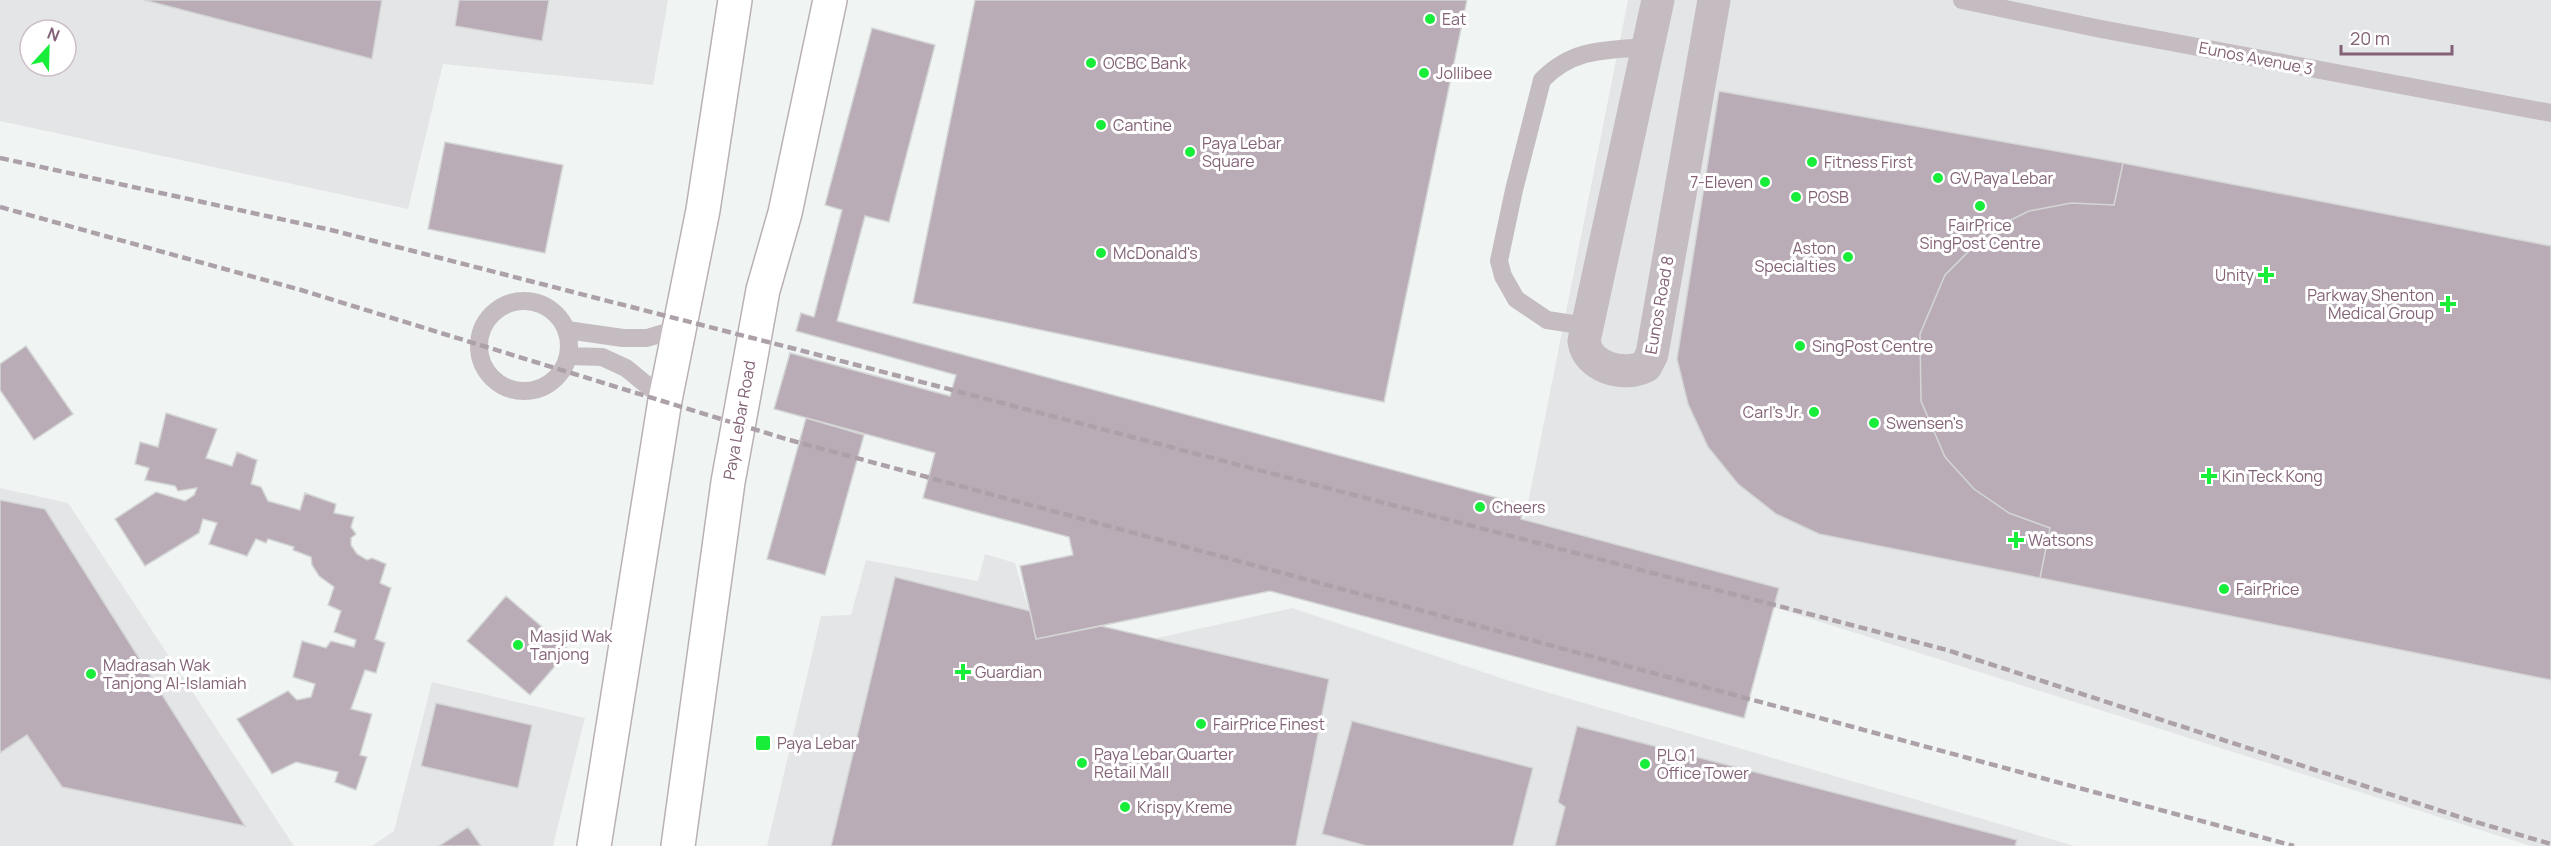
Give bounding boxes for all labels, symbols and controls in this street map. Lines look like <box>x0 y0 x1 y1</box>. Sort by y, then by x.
place label: Eat <box>1442 8 1466 30</box>
marker: Eat <box>1423 12 1437 26</box>
north arrow <box>18 18 78 78</box>
scale bar <box>2341 18 2452 56</box>
text: N <box>44 22 63 46</box>
text: 20 m <box>2350 26 2390 50</box>
street label: Eunos Avenue 3 <box>2197 36 2315 80</box>
place label: OCBC Bank <box>1103 52 1188 74</box>
marker: OCBC Bank <box>1084 56 1098 70</box>
place label: Jollibee <box>1436 62 1492 84</box>
marker: Jollibee <box>1417 66 1431 80</box>
place label: Cantine <box>1113 114 1172 136</box>
marker: Cantine <box>1094 118 1108 132</box>
place label: Paya Lebar Square <box>1202 132 1282 172</box>
marker: Paya Lebar Square <box>1183 145 1197 159</box>
place label: Fitness First <box>1824 151 1913 173</box>
marker: Fitness First <box>1805 155 1819 169</box>
place label: GV Paya Lebar <box>1950 167 2053 189</box>
place label: 7-Eleven <box>1690 171 1753 193</box>
marker: GV Paya Lebar <box>1931 171 1945 185</box>
marker: 7-Eleven <box>1758 175 1772 189</box>
place label: POSB <box>1808 186 1849 208</box>
marker: POSB <box>1789 190 1803 204</box>
marker: FairPrice SingPost Centre <box>1973 199 1987 213</box>
place label: FairPrice SingPost Centre <box>1919 214 2041 254</box>
place label: Aston Specialties <box>1754 237 1836 277</box>
place label: McDonald's <box>1113 242 1198 264</box>
marker: McDonald's <box>1094 246 1108 260</box>
marker: Aston Specialties <box>1841 250 1855 264</box>
street label: Eunos Road 8 <box>1640 254 1678 356</box>
place label: Unity <box>2215 264 2255 286</box>
marker: Unity <box>2259 268 2273 282</box>
place label: Parkway Shenton Medical Group <box>2307 284 2434 324</box>
marker: Parkway Shenton Medical Group <box>2439 295 2457 313</box>
place label: SingPost Centre <box>1812 335 1933 357</box>
marker: SingPost Centre <box>1793 339 1807 353</box>
street label: Paya Lebar Road <box>718 359 760 481</box>
place label: Carl's Jr. <box>1743 401 1802 423</box>
marker: Carl's Jr. <box>1807 405 1821 419</box>
place label: Swensen's <box>1886 412 1963 434</box>
marker: Swensen's <box>1867 416 1881 430</box>
place label: Kin Teck Kong <box>2222 465 2323 487</box>
marker: Kin Teck Kong <box>2200 467 2218 485</box>
place label: Cheers <box>1492 496 1546 518</box>
marker: Cheers <box>1473 500 1487 514</box>
place label: Watsons <box>2028 529 2093 551</box>
marker: Watsons <box>2009 533 2023 547</box>
place label: FairPrice <box>2236 578 2299 600</box>
marker: FairPrice <box>2217 582 2231 596</box>
place label: Masjid Wak Tanjong <box>530 625 613 665</box>
marker: Masjid Wak Tanjong <box>511 638 525 652</box>
place label: Madrasah Wak Tanjong Al-Islamiah <box>103 654 247 694</box>
place label: Guardian <box>975 661 1042 683</box>
marker: Guardian <box>956 665 970 679</box>
marker: Madrasah Wak Tanjong Al-Islamiah <box>84 667 98 681</box>
place label: FairPrice Finest <box>1213 713 1325 735</box>
marker: FairPrice Finest <box>1194 717 1208 731</box>
place label: Paya Lebar <box>777 732 857 754</box>
marker: Paya Lebar <box>754 734 772 752</box>
place label: Paya Lebar Quarter Retail Mall <box>1094 743 1234 783</box>
place label: PLQ 1 Office Tower <box>1657 744 1749 784</box>
marker: Paya Lebar Quarter Retail Mall <box>1075 756 1089 770</box>
marker: PLQ 1 Office Tower <box>1638 757 1652 771</box>
place label: Krispy Kreme <box>1137 796 1232 818</box>
marker: Krispy Kreme <box>1118 800 1132 814</box>

